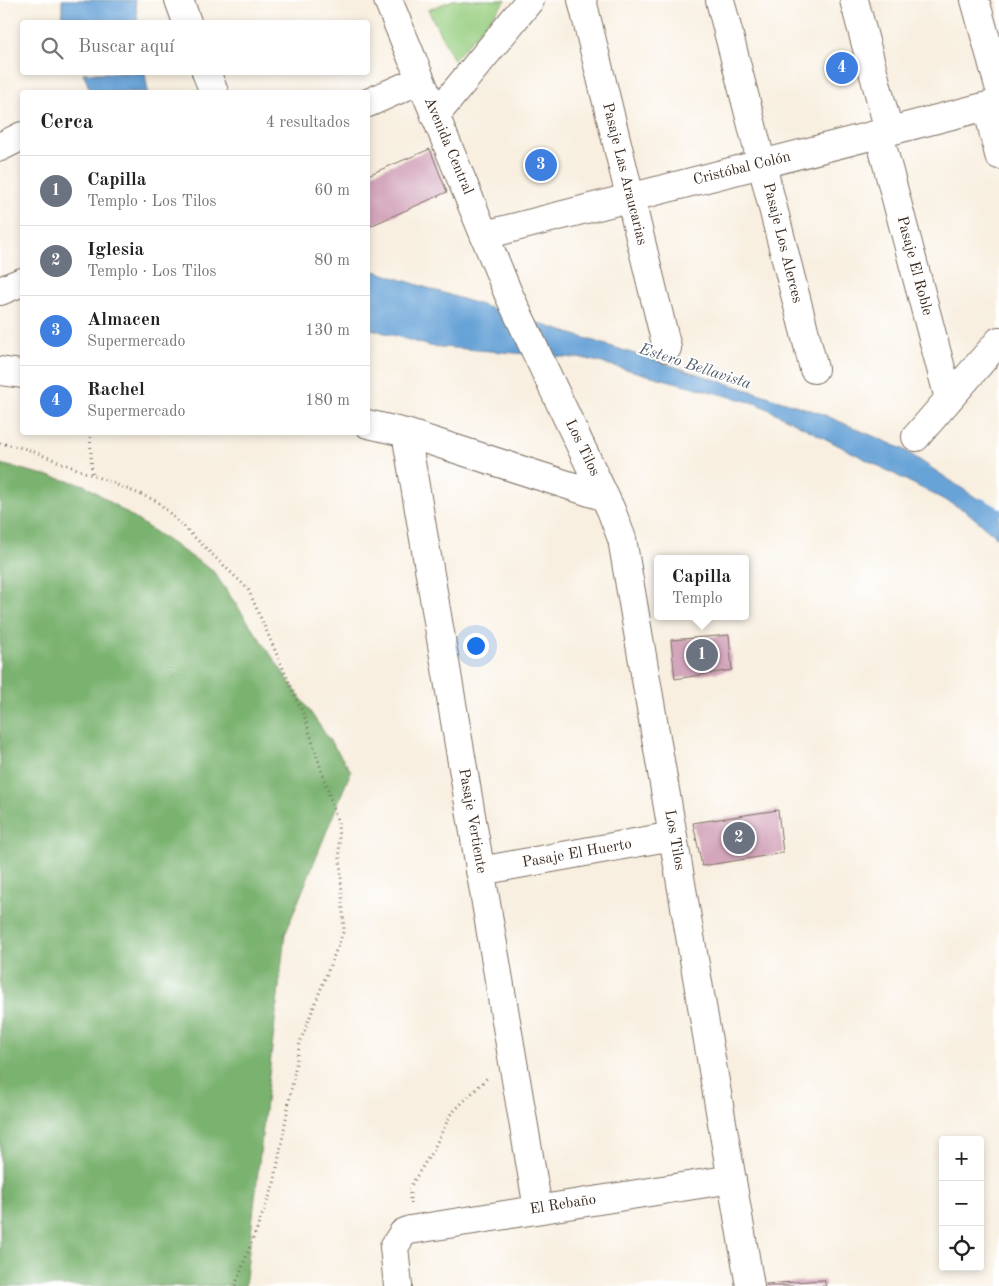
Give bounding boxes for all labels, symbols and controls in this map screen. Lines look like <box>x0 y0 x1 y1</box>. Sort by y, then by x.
search box <box>20 20 370 75</box>
icon: search <box>38 34 66 62</box>
text: Buscar aquí <box>78 38 174 57</box>
pin: 4 <box>826 49 858 87</box>
street label: Avenida Central <box>421 95 475 197</box>
street label: Pasaje Las Araucarias <box>599 101 649 247</box>
text: Cerca <box>40 112 93 133</box>
text: 4 resultados <box>266 115 350 131</box>
pin: 3 <box>525 146 557 184</box>
street label: Cristóbal Colón <box>692 150 792 188</box>
text: Capilla <box>87 171 147 190</box>
street label: Pasaje Los Alerces <box>760 181 804 305</box>
text: 1 <box>51 183 61 199</box>
text: 60 m <box>314 183 350 199</box>
text: Templo · Los Tilos <box>87 194 216 210</box>
street label: Pasaje El Roble <box>894 215 934 317</box>
text: Iglesia <box>87 241 144 260</box>
text: 2 <box>51 253 61 269</box>
text: 80 m <box>314 253 350 269</box>
text: Templo · Los Tilos <box>87 264 216 280</box>
text: Almacen <box>87 311 160 330</box>
text: 3 <box>51 323 61 339</box>
text: 130 m <box>305 323 350 339</box>
text: Supermercado <box>87 334 185 350</box>
water label: Estero Bellavista <box>636 341 753 393</box>
text: Rachel <box>87 381 145 400</box>
text: 4 <box>51 393 61 409</box>
text: 180 m <box>305 393 350 409</box>
text: Supermercado <box>87 404 185 420</box>
street label: Los Tilos <box>562 417 602 479</box>
popup <box>654 555 749 620</box>
text: Capilla <box>672 568 731 587</box>
text: Templo <box>672 591 723 607</box>
your location <box>463 633 489 659</box>
pin: 1 <box>686 636 718 674</box>
street label: Pasaje Vertiente <box>455 767 489 875</box>
street label: Los Tilos <box>661 809 687 871</box>
pin: 2 <box>723 819 755 857</box>
street label: Pasaje El Huerto <box>521 837 633 871</box>
map controls <box>939 1136 984 1271</box>
button: + <box>939 1136 984 1181</box>
button: − <box>939 1181 984 1226</box>
street label: El Rebaño <box>529 1192 597 1218</box>
button: locate <box>939 1226 984 1271</box>

